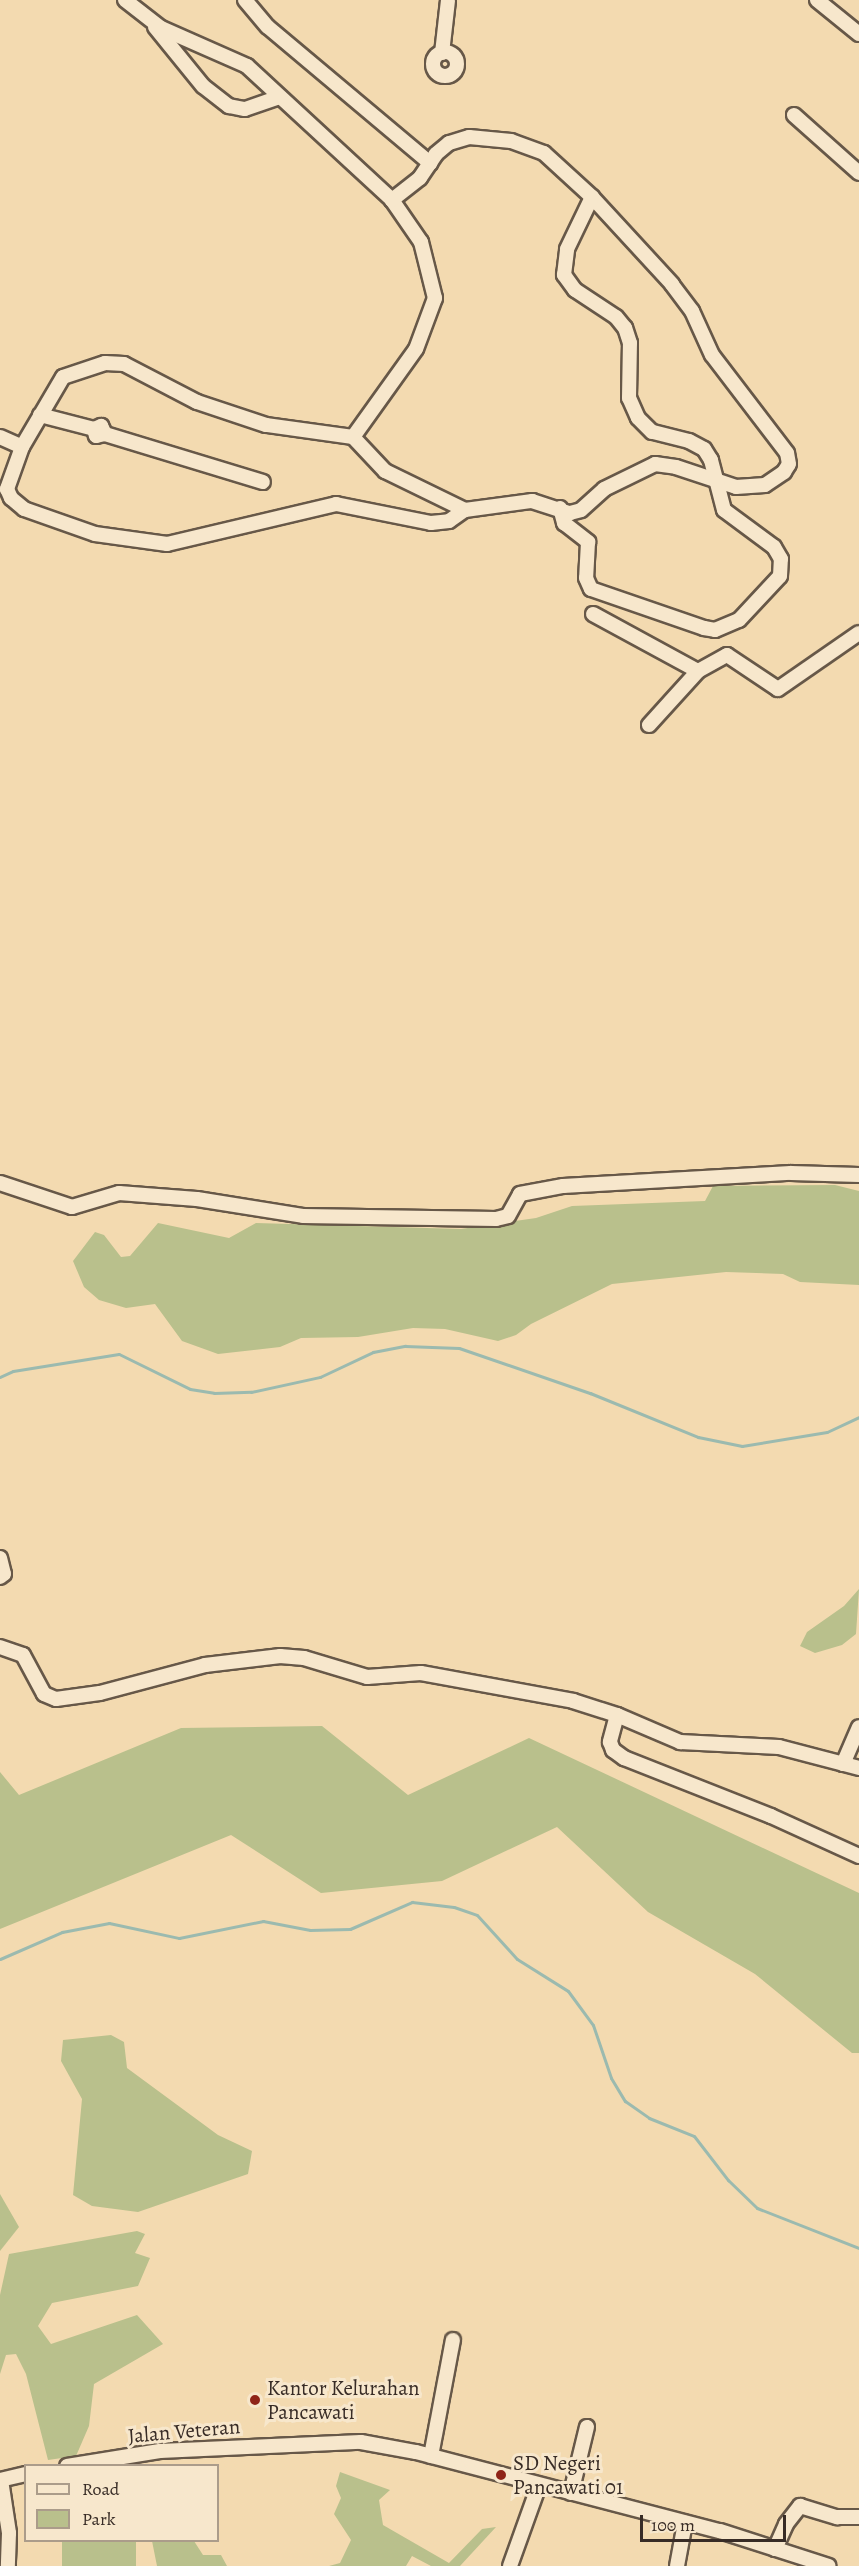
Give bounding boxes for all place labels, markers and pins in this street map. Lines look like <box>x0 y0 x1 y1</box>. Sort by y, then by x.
place label: Kantor Kelurahan Pancawati <box>267 2375 419 2425</box>
marker: Kantor Kelurahan Pancawati <box>248 2393 262 2407</box>
place label: SD Negeri Pancawati 01 <box>513 2450 623 2500</box>
marker: SD Negeri Pancawati 01 <box>494 2468 508 2482</box>

